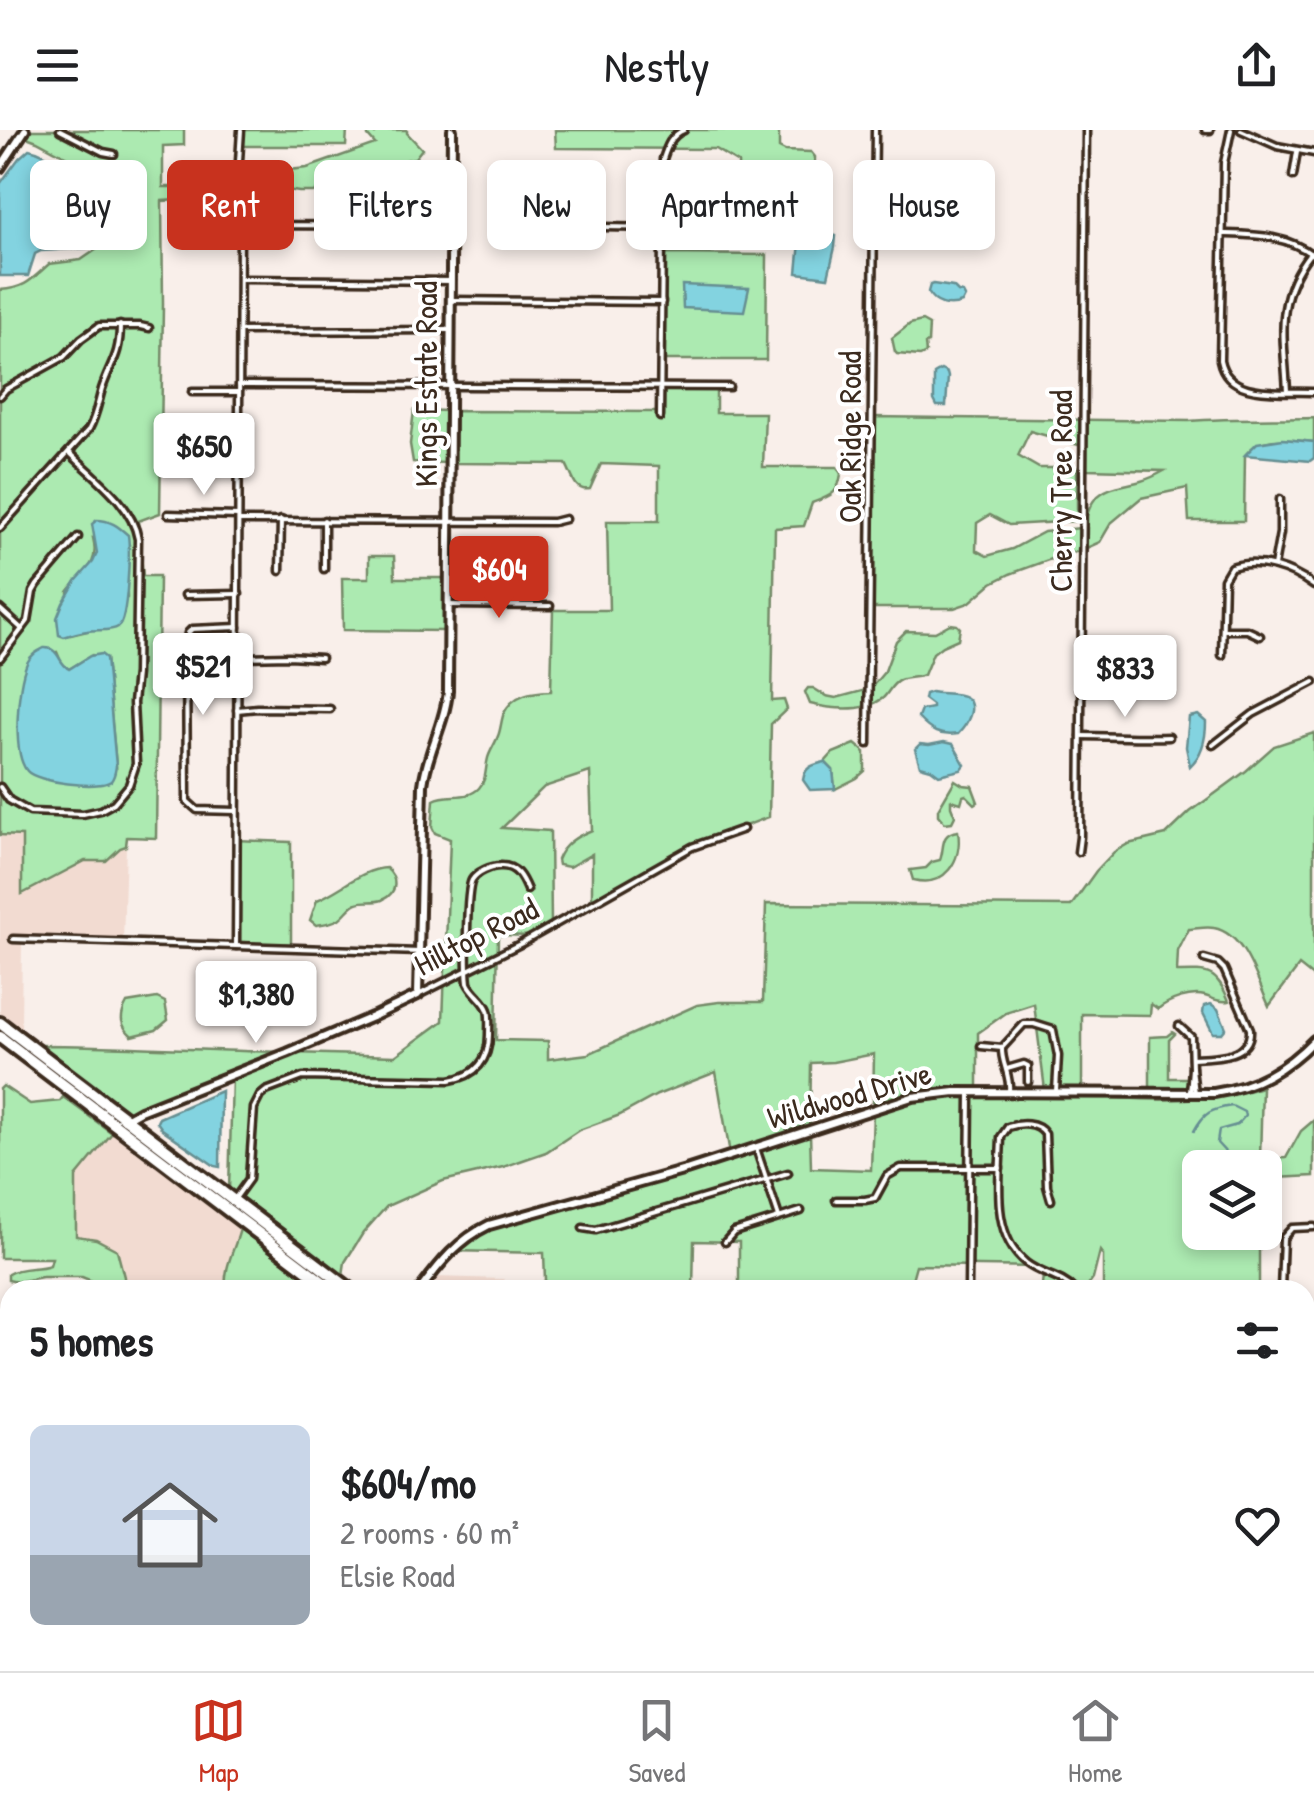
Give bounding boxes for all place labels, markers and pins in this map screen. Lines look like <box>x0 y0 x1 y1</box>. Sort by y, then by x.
pin: $650 <box>145 413 263 498</box>
pin: $604 <box>440 536 558 621</box>
pin: $521 <box>144 633 262 718</box>
pin: $833 <box>1066 635 1184 720</box>
pin: $1,380 <box>175 961 337 1046</box>

